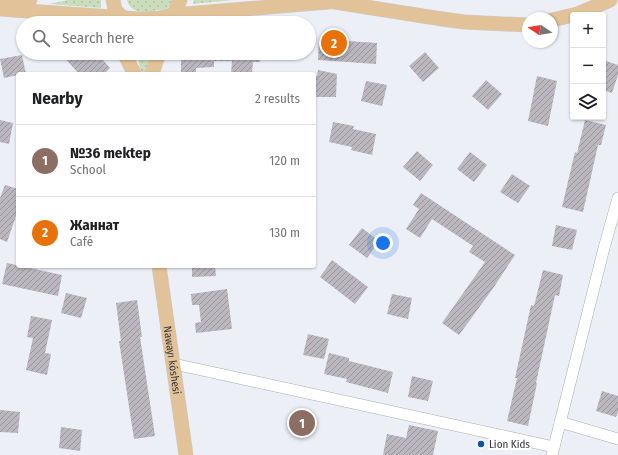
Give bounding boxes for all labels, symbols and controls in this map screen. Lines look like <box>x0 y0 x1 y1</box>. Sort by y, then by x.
north arrow <box>522 12 558 48</box>
map controls <box>570 12 606 120</box>
button: + <box>570 12 606 48</box>
search box <box>16 16 316 60</box>
icon: search <box>30 27 52 49</box>
pin: 2 <box>321 28 347 58</box>
text: Search here <box>62 29 134 47</box>
button: − <box>570 48 606 84</box>
button: layers <box>570 84 606 120</box>
text: Nearby <box>32 88 83 109</box>
text: 2 results <box>255 91 300 106</box>
text: №36 mektep <box>70 144 151 162</box>
text: 1 <box>42 153 48 168</box>
text: 120 m <box>269 153 300 168</box>
text: School <box>70 162 106 177</box>
text: Жаннат <box>70 216 119 234</box>
text: 2 <box>42 225 48 240</box>
text: 130 m <box>269 225 300 240</box>
your location <box>373 233 393 253</box>
text: Café <box>70 234 93 249</box>
street label: Nawayı kóshesi <box>161 325 184 395</box>
pin: 1 <box>289 408 315 438</box>
place label: Lion Kids <box>489 438 530 451</box>
marker: Lion Kids <box>476 439 486 449</box>

